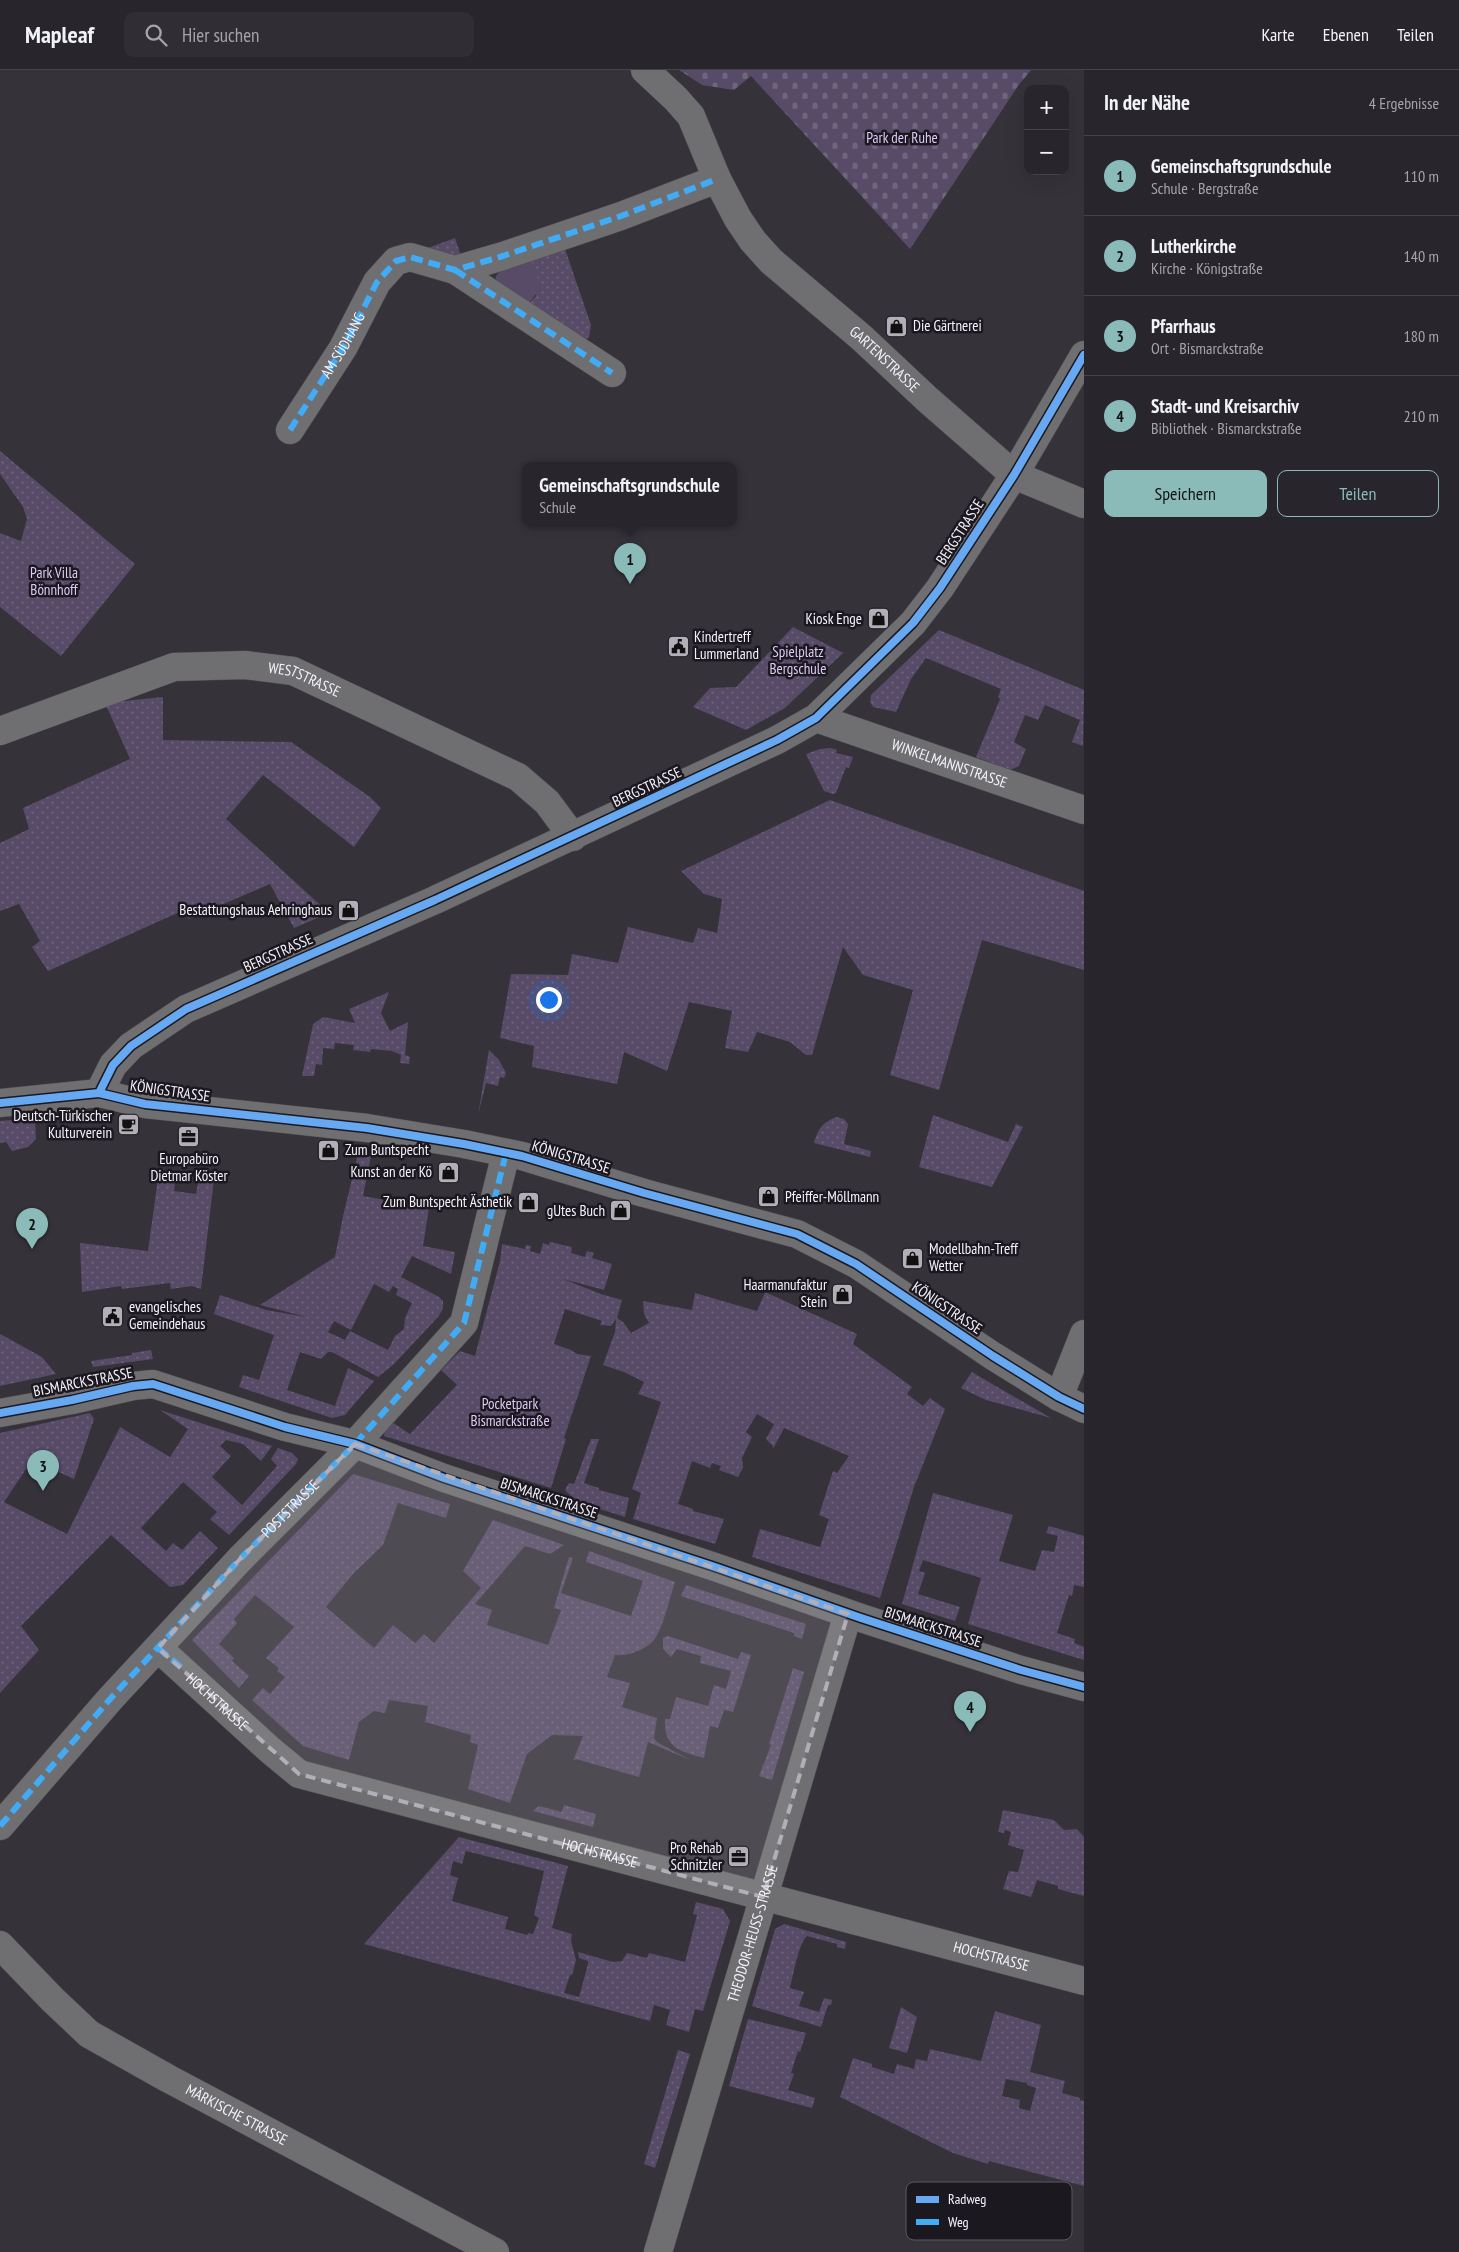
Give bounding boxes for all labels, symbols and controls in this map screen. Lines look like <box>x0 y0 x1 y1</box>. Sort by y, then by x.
search box <box>124 12 474 57</box>
text: Mapleaf <box>25 19 94 50</box>
icon: search <box>142 21 170 49</box>
text: Hier suchen <box>182 23 259 47</box>
text: Karte <box>1261 23 1295 46</box>
text: Ebenen <box>1323 23 1369 46</box>
text: Teilen <box>1397 23 1434 46</box>
map controls <box>1024 85 1069 175</box>
button: + <box>1024 85 1069 130</box>
text: In der Nähe <box>1104 89 1190 116</box>
text: 4 Ergebnisse <box>1369 93 1439 113</box>
park label: Park der Ruhe <box>866 128 938 147</box>
button: − <box>1024 130 1069 175</box>
text: Gemeinschaftsgrundschule <box>1151 154 1332 178</box>
text: 1 <box>1116 166 1124 186</box>
text: 110 m <box>1404 166 1439 186</box>
text: Schule · Bergstraße <box>1151 178 1259 198</box>
text: Lutherkirche <box>1151 234 1236 258</box>
text: 2 <box>1116 246 1124 266</box>
text: 140 m <box>1404 246 1439 266</box>
text: Kirche · Königstraße <box>1151 258 1263 278</box>
street label: AM SÜDHANG <box>316 309 369 381</box>
shop icon: Die Gärtnerei <box>885 314 909 338</box>
text: Pfarrhaus <box>1151 314 1216 338</box>
place label: Die Gärtnerei <box>913 316 982 335</box>
street label: GARTENSTRASSE <box>846 322 924 396</box>
text: 3 <box>1116 326 1124 346</box>
text: 180 m <box>1404 326 1439 346</box>
text: Ort · Bismarckstraße <box>1151 338 1264 358</box>
text: Stadt- und Kreisarchiv <box>1151 394 1299 418</box>
text: 4 <box>1116 406 1124 426</box>
text: 210 m <box>1404 406 1439 426</box>
text: Bibliothek · Bismarckstraße <box>1151 418 1302 438</box>
popup <box>522 462 737 527</box>
button: Speichern <box>1104 470 1267 517</box>
button: Teilen <box>1277 470 1439 517</box>
text: Gemeinschaftsgrundschule <box>539 473 720 497</box>
street label: BERGSTRASSE <box>931 496 988 568</box>
text: Schule <box>539 497 576 517</box>
pin: 1 <box>614 543 646 584</box>
park label: Park Villa Bönnhoff <box>30 563 79 599</box>
shop icon: Kiosk Enge <box>866 607 890 631</box>
place label: Kiosk Enge <box>805 609 862 628</box>
place label: Kindertreff Lummerland <box>694 627 759 663</box>
public building icon: Kindertreff Lummerland <box>666 634 690 658</box>
park label: Spielplatz Bergschule <box>769 642 827 678</box>
street label: WESTSTRASSE <box>267 658 344 701</box>
street label: WINKELMANNSTRASSE <box>889 735 1010 792</box>
street label: BERGSTRASSE <box>609 762 684 811</box>
shop icon: Bestattungshaus Aehringhaus <box>336 898 360 922</box>
place label: Bestattungshaus Aehringhaus <box>179 900 332 919</box>
street label: BERGSTRASSE <box>240 929 315 976</box>
your location <box>536 987 562 1013</box>
street label: KÖNIGSTRASSE <box>129 1075 211 1106</box>
place label: Deutsch-Türkischer Kulturverein <box>13 1106 113 1142</box>
cafe icon: Deutsch-Türkischer Kulturverein <box>116 1113 140 1137</box>
office icon: Europabüro Dietmar Köster <box>177 1124 201 1148</box>
street label: KÖNIGSTRASSE <box>530 1136 612 1177</box>
shop icon: Zum Buntspecht <box>317 1138 341 1162</box>
place label: Zum Buntspecht <box>345 1140 429 1159</box>
place label: Europabüro Dietmar Köster <box>150 1149 228 1185</box>
shop icon: Kunst an der Kö <box>436 1160 460 1184</box>
place label: Kunst an der Kö <box>350 1162 432 1181</box>
shop icon: Pfeiffer-Möllmann <box>757 1185 781 1209</box>
place label: Pfeiffer-Möllmann <box>785 1187 879 1206</box>
shop icon: Zum Buntspecht Ästhetik <box>516 1190 540 1214</box>
place label: Zum Buntspecht Ästhetik <box>383 1192 512 1211</box>
shop icon: gUtes Buch <box>609 1199 633 1223</box>
place label: gUtes Buch <box>547 1201 605 1220</box>
pin: 2 <box>16 1208 48 1249</box>
place label: Modellbahn-Treff Wetter <box>929 1239 1019 1275</box>
shop icon: Modellbahn-Treff Wetter <box>901 1246 925 1270</box>
place label: Haarmanufaktur Stein <box>744 1275 828 1311</box>
street label: KÖNIGSTRASSE <box>909 1277 986 1338</box>
shop icon: Haarmanufaktur Stein <box>831 1282 855 1306</box>
place label: evangelisches Gemeindehaus <box>129 1297 205 1333</box>
public building icon: evangelisches Gemeindehaus <box>101 1304 125 1328</box>
street label: BISMARCKSTRASSE <box>32 1363 134 1400</box>
park label: Pocketpark Bismarckstraße <box>470 1394 550 1430</box>
pin: 3 <box>27 1450 59 1491</box>
street label: BISMARCKSTRASSE <box>498 1473 600 1522</box>
street label: POSTSTRASSE <box>257 1475 323 1541</box>
street label: BISMARCKSTRASSE <box>882 1602 984 1651</box>
street label: HOCHSTRASSE <box>182 1668 253 1735</box>
pin: 4 <box>954 1691 986 1732</box>
street label: HOCHSTRASSE <box>560 1834 640 1872</box>
place label: Pro Rehab Schnitzler <box>670 1838 723 1874</box>
office icon: Pro Rehab Schnitzler <box>726 1845 750 1869</box>
street label: THEODOR-HEUSS-STRASSE <box>723 1863 782 2005</box>
street label: HOCHSTRASSE <box>951 1937 1031 1975</box>
street label: MÄRKISCHE STRASSE <box>183 2080 291 2149</box>
legend <box>906 2182 1072 2240</box>
text: Radweg <box>948 2190 986 2208</box>
text: Weg <box>948 2213 969 2231</box>

